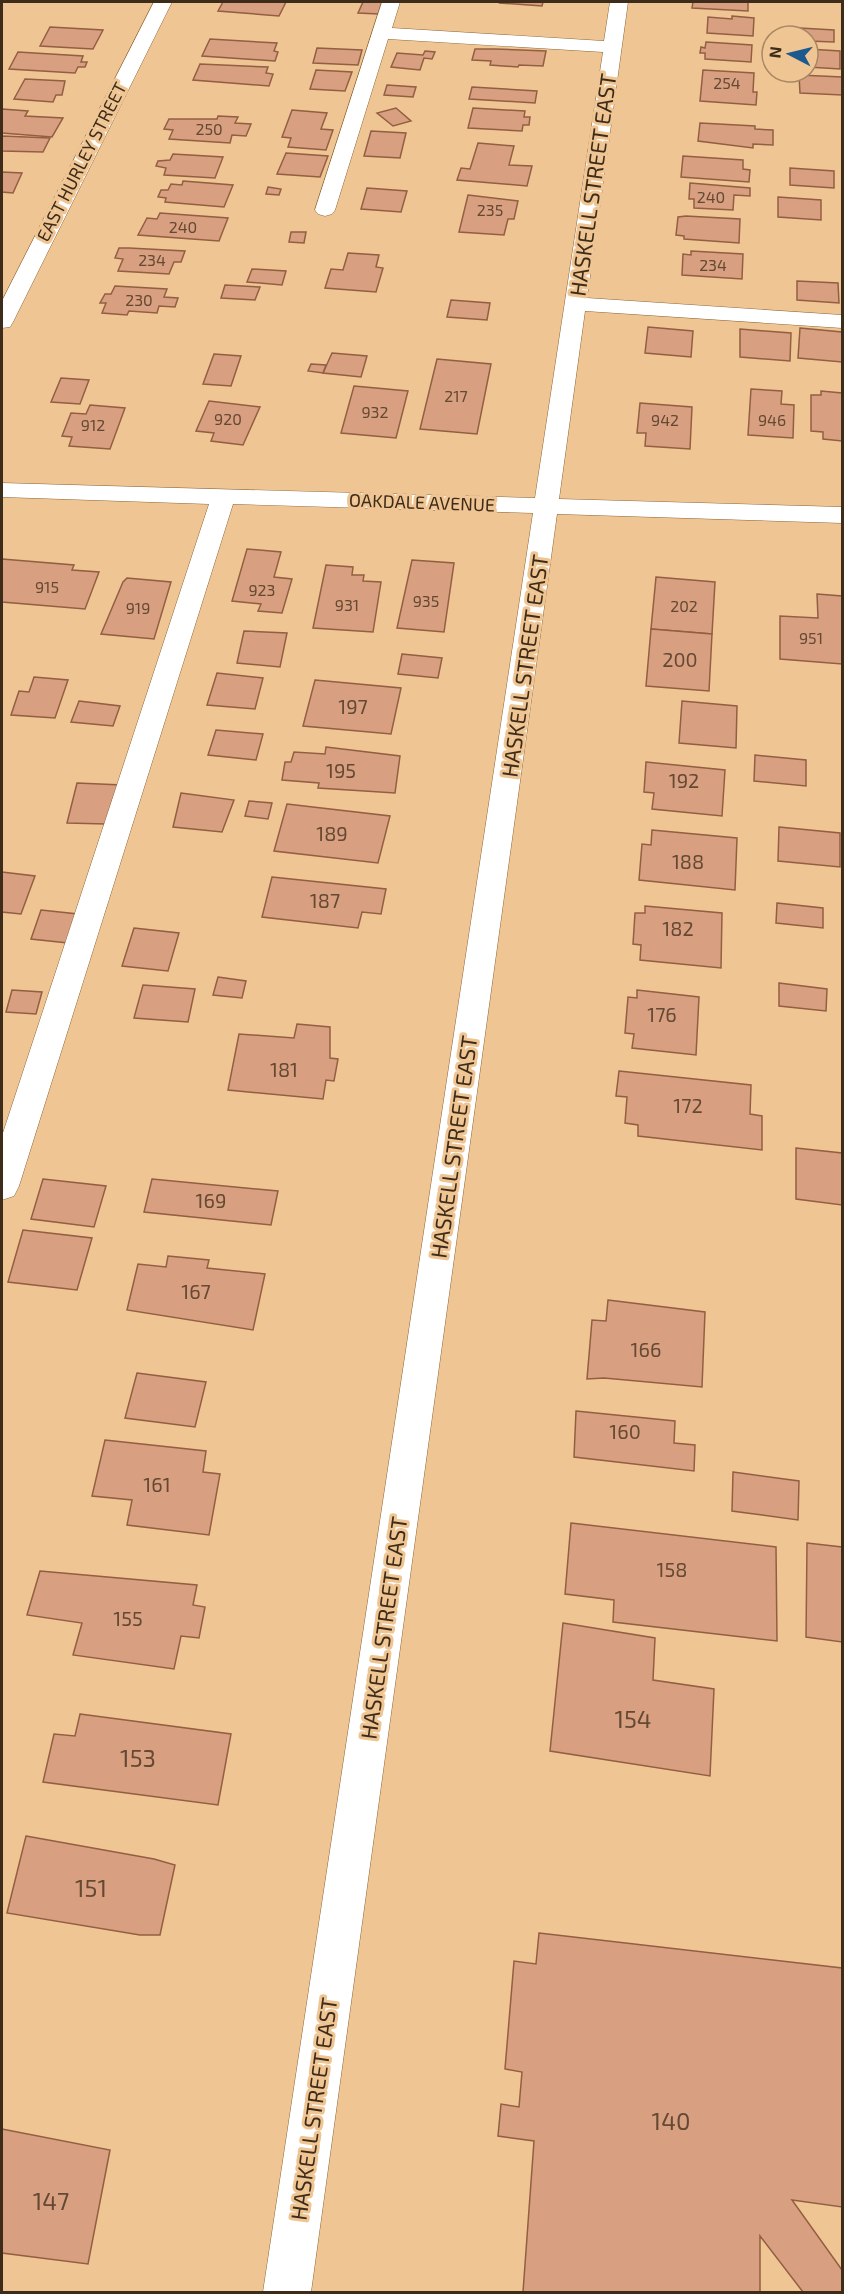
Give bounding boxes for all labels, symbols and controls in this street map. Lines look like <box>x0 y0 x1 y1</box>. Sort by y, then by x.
north arrow <box>760 24 820 84</box>
text: N <box>764 45 785 59</box>
street label: HASKELL STREET EAST <box>564 72 621 298</box>
house number: 254 <box>713 73 741 92</box>
street label: EAST HURLEY STREET <box>31 78 131 245</box>
house number: 250 <box>195 119 223 138</box>
house number: 240 <box>697 187 725 206</box>
house number: 235 <box>477 200 503 219</box>
house number: 240 <box>169 217 197 236</box>
house number: 234 <box>138 250 166 269</box>
house number: 234 <box>699 255 727 274</box>
house number: 230 <box>125 290 153 309</box>
house number: 217 <box>444 386 468 405</box>
house number: 932 <box>361 402 389 421</box>
house number: 920 <box>214 409 242 428</box>
house number: 942 <box>651 410 679 429</box>
house number: 946 <box>758 410 786 429</box>
house number: 912 <box>81 415 105 434</box>
street label: OAKDALE AVENUE <box>349 488 495 516</box>
street label: HASKELL STREET EAST <box>496 553 553 779</box>
house number: 915 <box>35 577 59 596</box>
house number: 923 <box>248 580 276 599</box>
house number: 935 <box>413 591 439 610</box>
house number: 931 <box>335 595 359 614</box>
house number: 202 <box>670 596 698 615</box>
house number: 919 <box>126 598 150 617</box>
house number: 951 <box>799 628 823 647</box>
house number: 200 <box>662 647 698 671</box>
house number: 197 <box>338 694 368 718</box>
house number: 195 <box>326 758 356 782</box>
house number: 192 <box>669 768 699 792</box>
house number: 189 <box>316 821 348 845</box>
house number: 188 <box>672 849 704 873</box>
house number: 187 <box>310 888 340 912</box>
house number: 182 <box>662 916 694 940</box>
house number: 176 <box>647 1002 677 1026</box>
street label: HASKELL STREET EAST <box>425 1034 482 1260</box>
house number: 181 <box>270 1057 298 1081</box>
house number: 172 <box>673 1093 703 1117</box>
house number: 169 <box>196 1188 226 1212</box>
house number: 167 <box>181 1279 211 1303</box>
house number: 166 <box>631 1337 661 1361</box>
house number: 160 <box>609 1419 641 1443</box>
house number: 161 <box>143 1472 171 1496</box>
street label: HASKELL STREET EAST <box>355 1515 412 1741</box>
house number: 158 <box>657 1557 687 1581</box>
house number: 155 <box>113 1606 143 1630</box>
house number: 154 <box>614 1704 652 1733</box>
house number: 153 <box>120 1743 156 1772</box>
house number: 151 <box>75 1873 107 1902</box>
street label: HASKELL STREET EAST <box>285 1996 342 2222</box>
house number: 140 <box>652 2106 690 2135</box>
house number: 147 <box>33 2186 69 2215</box>

